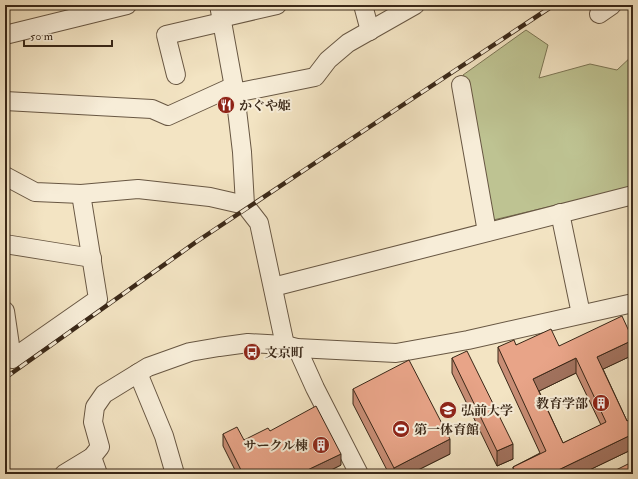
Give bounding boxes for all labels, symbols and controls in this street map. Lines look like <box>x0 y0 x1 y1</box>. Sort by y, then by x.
scale bar <box>24 22 112 48</box>
text: 50 m <box>30 29 54 44</box>
restaurant icon: かぐや姫 <box>216 95 236 115</box>
place label: かぐや姫 <box>239 98 291 114</box>
bus stop icon: 文京町 <box>242 342 262 362</box>
place label: 文京町 <box>265 345 304 361</box>
building icon: 教育学部 <box>591 393 611 413</box>
place label: 教育学部 <box>536 396 588 412</box>
school or university icon: 弘前大学 <box>438 400 458 420</box>
place label: 弘前大学 <box>461 403 513 419</box>
sports icon: 第一体育館 <box>391 419 411 439</box>
place label: 第一体育館 <box>414 422 479 438</box>
building icon: サークル棟 <box>311 435 331 455</box>
place label: サークル棟 <box>243 438 308 454</box>

